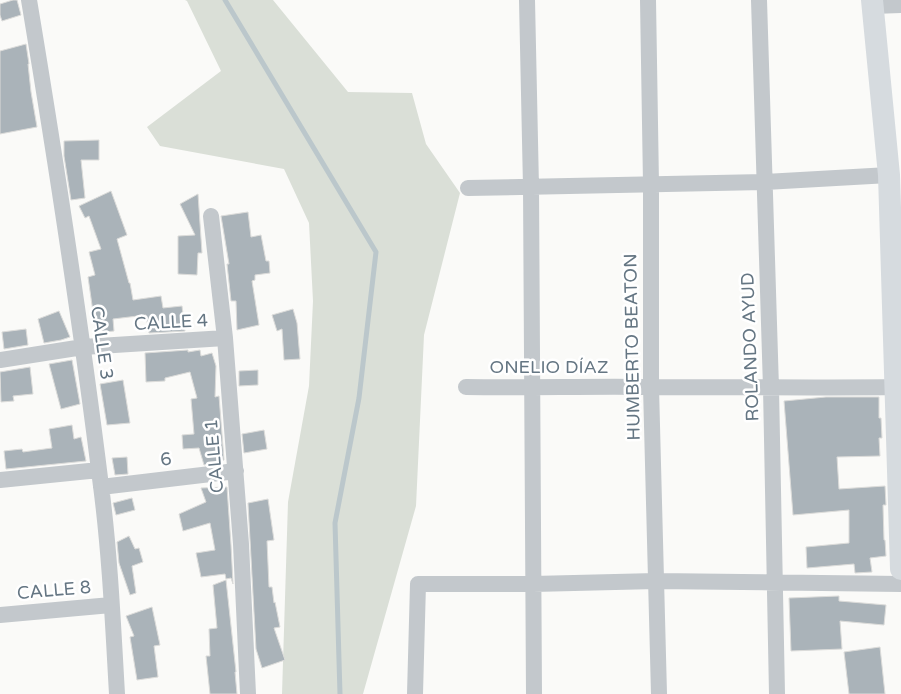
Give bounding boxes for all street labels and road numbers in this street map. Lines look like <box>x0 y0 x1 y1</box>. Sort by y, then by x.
street label: HUMBERTO BEATON <box>619 253 645 441</box>
street label: ROLANDO AYUD <box>736 272 764 422</box>
street label: CALLE 3 <box>86 305 118 381</box>
street label: CALLE 4 <box>133 309 209 335</box>
street label: ONELIO DÍAZ <box>490 356 608 378</box>
street label: CALLE 1 <box>200 418 228 494</box>
street label: 6 <box>159 447 173 471</box>
street label: CALLE 8 <box>16 576 92 604</box>

